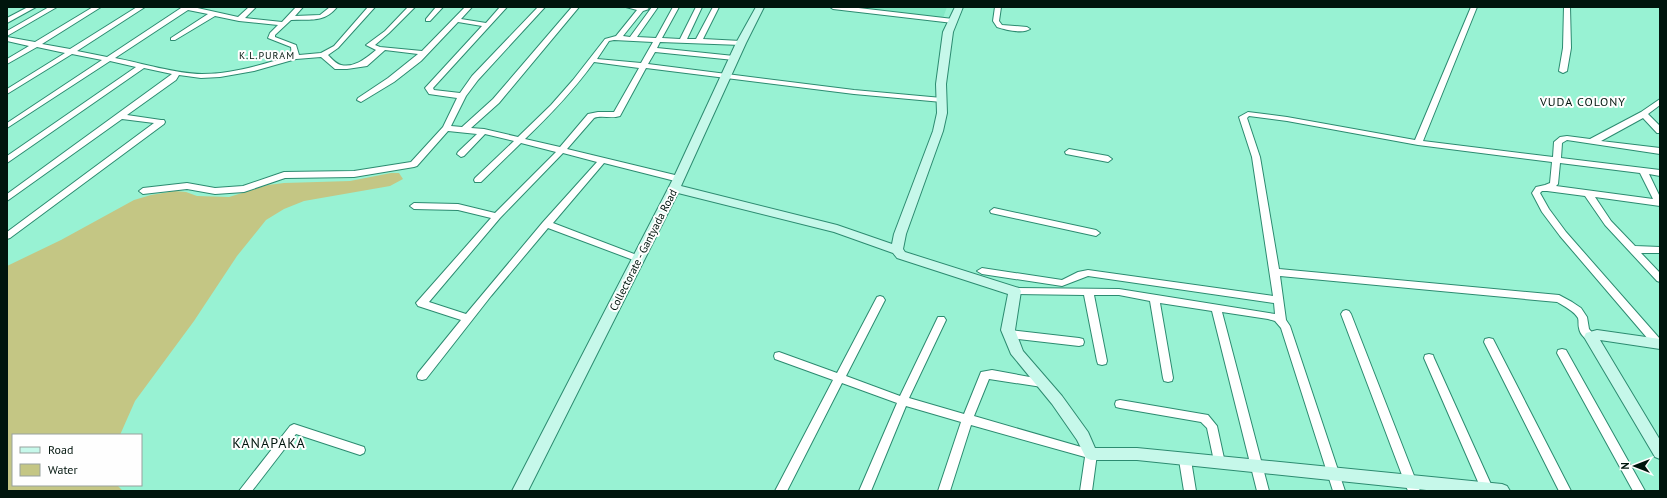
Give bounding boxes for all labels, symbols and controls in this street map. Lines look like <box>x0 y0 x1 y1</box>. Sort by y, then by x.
district label: K.L.PURAM <box>239 49 295 62</box>
district label: VUDA COLONY <box>1539 94 1626 109</box>
street label: Collectorate - Gantyada Road <box>606 187 680 313</box>
legend <box>12 434 142 486</box>
district label: KANAPAKA <box>232 434 306 452</box>
text: Road <box>48 442 73 457</box>
north arrow <box>1615 446 1655 486</box>
text: Water <box>48 462 78 477</box>
text: N <box>1618 462 1632 470</box>

